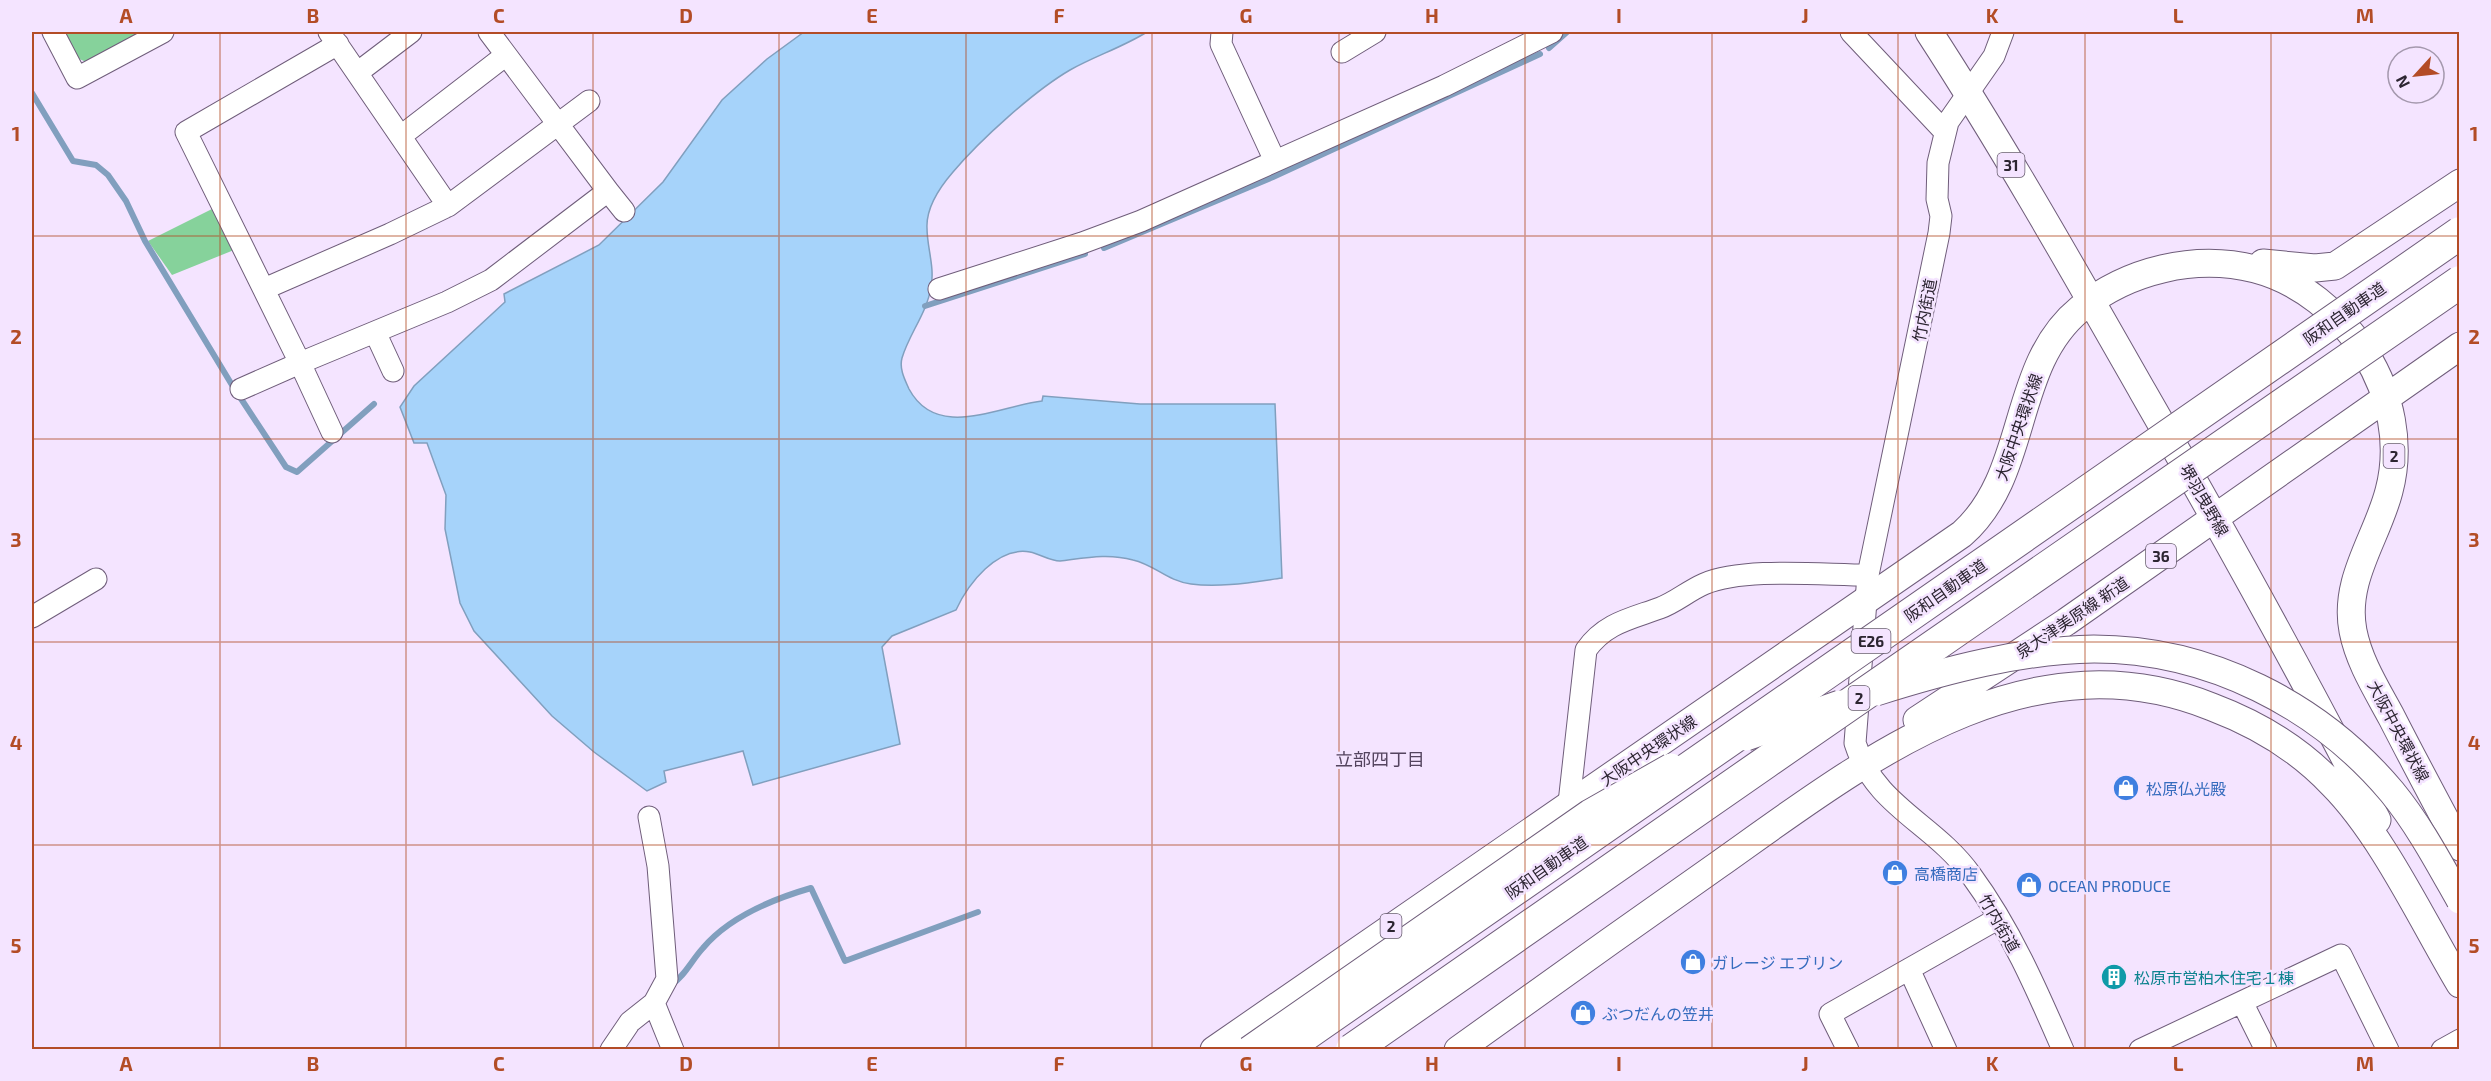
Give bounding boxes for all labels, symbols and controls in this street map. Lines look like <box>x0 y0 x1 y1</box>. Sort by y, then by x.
text: A <box>119 3 133 27</box>
text: B <box>307 3 319 27</box>
text: C <box>493 3 505 27</box>
text: D <box>679 3 693 27</box>
text: E <box>866 3 878 27</box>
text: F <box>1053 3 1065 27</box>
text: G <box>1240 3 1252 27</box>
text: H <box>1425 3 1439 27</box>
text: I <box>1616 3 1622 27</box>
text: J <box>1801 3 1809 27</box>
text: K <box>1986 3 1999 27</box>
text: L <box>2173 3 2184 27</box>
text: M <box>2356 3 2374 27</box>
north arrow <box>2386 45 2446 105</box>
text: N <box>2391 73 2413 92</box>
text: 1 <box>12 121 20 145</box>
text: 1 <box>2470 121 2478 145</box>
road number: 31 <box>1998 153 2024 177</box>
street label: 竹内街道 <box>1909 277 1939 343</box>
street label: 阪和自動車道 <box>2299 278 2389 348</box>
text: 2 <box>10 324 22 348</box>
text: 2 <box>2468 324 2480 348</box>
street label: 大阪中央環状線 <box>1991 371 2045 483</box>
road number: 2 <box>2384 444 2404 468</box>
street label: 堺羽曳野線 <box>2177 461 2233 539</box>
text: 3 <box>10 527 22 551</box>
text: 3 <box>2468 527 2480 551</box>
road number: 36 <box>2146 544 2176 568</box>
street label: 阪和自動車道 <box>1900 555 1990 625</box>
street label: 泉大津美原線 新道 <box>2012 572 2132 662</box>
road number: E26 <box>1852 629 1890 653</box>
street label: 大阪中央環状線 <box>2364 677 2434 785</box>
road number: 2 <box>1848 686 1870 710</box>
street label: 大阪中央環状線 <box>1596 711 1700 789</box>
text: 4 <box>10 730 23 754</box>
text: 4 <box>2468 730 2481 754</box>
district label: 立部四丁目 <box>1335 748 1425 770</box>
shop icon: 松原仏光殿 <box>2111 773 2141 803</box>
place label: 松原仏光殿 <box>2146 779 2226 798</box>
street label: 阪和自動車道 <box>1501 832 1591 902</box>
shop icon: 高橋商店 <box>1880 858 1910 888</box>
place label: 高橋商店 <box>1914 864 1978 883</box>
shop icon: OCEAN PRODUCE <box>2014 870 2044 900</box>
place label: OCEAN PRODUCE <box>2048 876 2171 895</box>
street label: 竹内街道 <box>1976 891 2024 955</box>
road number: 2 <box>1380 914 1402 938</box>
text: 5 <box>10 933 22 957</box>
text: 5 <box>2468 933 2480 957</box>
shop icon: ガレージ エブリン <box>1678 947 1708 977</box>
place label: ガレージ エブリン <box>1712 953 1843 972</box>
building icon: 松原市営柏木住宅１棟 <box>2099 962 2129 992</box>
place label: 松原市営柏木住宅１棟 <box>2134 968 2294 987</box>
shop icon: ぶつだんの笠井 <box>1568 998 1598 1028</box>
place label: ぶつだんの笠井 <box>1602 1004 1714 1023</box>
text: A <box>119 1051 133 1075</box>
text: B <box>307 1051 319 1075</box>
text: C <box>493 1051 505 1075</box>
text: D <box>679 1051 693 1075</box>
text: E <box>866 1051 878 1075</box>
text: F <box>1053 1051 1065 1075</box>
text: G <box>1240 1051 1252 1075</box>
text: H <box>1425 1051 1439 1075</box>
text: I <box>1616 1051 1622 1075</box>
text: J <box>1801 1051 1809 1075</box>
text: K <box>1986 1051 1999 1075</box>
text: L <box>2173 1051 2184 1075</box>
text: M <box>2356 1051 2374 1075</box>

